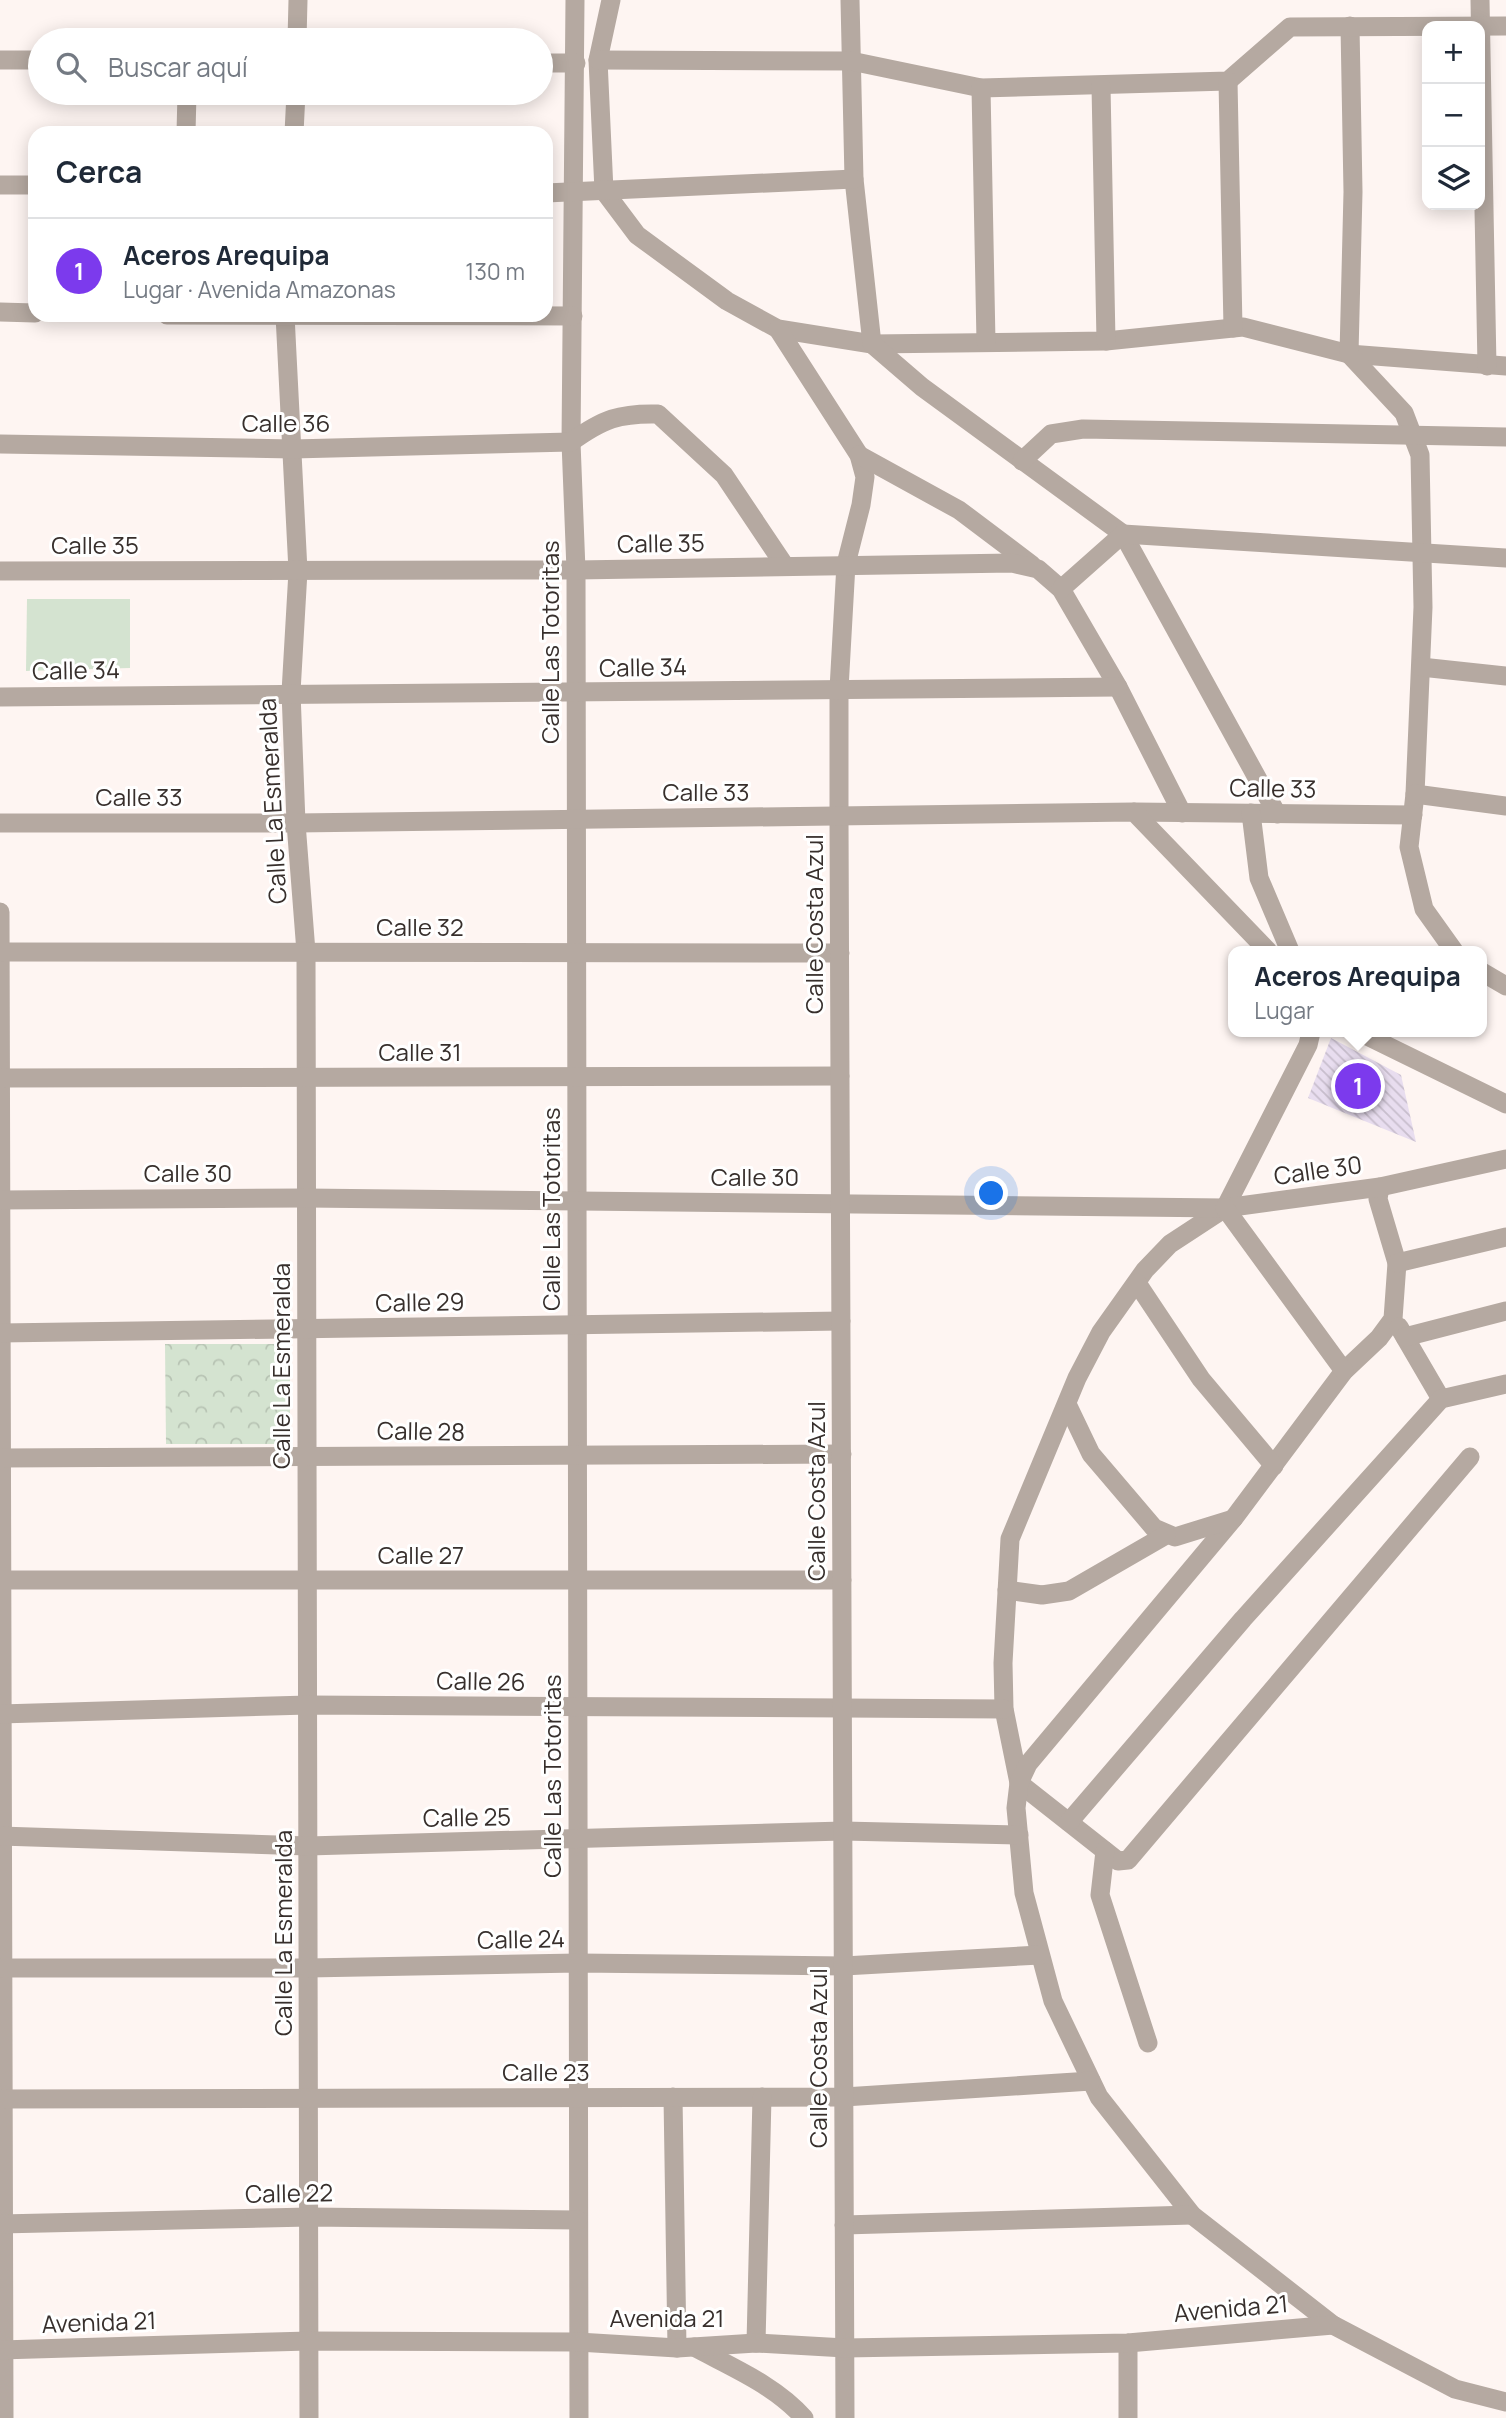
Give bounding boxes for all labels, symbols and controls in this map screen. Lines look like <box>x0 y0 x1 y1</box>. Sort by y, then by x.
map controls <box>1422 21 1485 210</box>
button: + <box>1422 21 1485 84</box>
search box <box>28 28 553 105</box>
icon: search <box>52 48 90 86</box>
text: Buscar aquí <box>108 49 248 85</box>
button: − <box>1422 84 1485 147</box>
button: layers <box>1422 147 1485 210</box>
text: Cerca <box>56 151 142 192</box>
text: Aceros Arequipa <box>123 237 330 273</box>
text: 1 <box>74 255 84 287</box>
text: 130 m <box>465 255 525 287</box>
text: Lugar · Avenida Amazonas <box>123 273 396 305</box>
street label: Calle 36 <box>242 406 330 439</box>
street label: Calle 35 <box>617 525 705 560</box>
street label: Calle 35 <box>51 528 139 561</box>
street label: Calle Las Totoritas <box>533 540 566 744</box>
street label: Calle 34 <box>599 649 687 684</box>
street label: Calle 34 <box>32 652 120 687</box>
street label: Calle La Esmeralda <box>250 697 293 905</box>
street label: Calle 33 <box>1229 770 1317 805</box>
street label: Calle 33 <box>662 775 750 808</box>
street label: Calle 33 <box>95 780 183 813</box>
street label: Calle Costa Azul <box>797 834 830 1014</box>
street label: Calle 32 <box>376 910 464 943</box>
popup <box>1228 946 1487 1037</box>
text: Aceros Arequipa <box>1254 958 1461 994</box>
text: Lugar <box>1254 994 1314 1026</box>
street label: Calle 31 <box>378 1035 462 1068</box>
pin: 1 <box>1335 1060 1381 1112</box>
street label: Calle Las Totoritas <box>534 1107 567 1311</box>
street label: Calle 30 <box>1272 1147 1364 1192</box>
street label: Calle 30 <box>144 1156 232 1189</box>
street label: Calle 30 <box>711 1160 799 1193</box>
your location <box>974 1176 1008 1210</box>
street label: Calle La Esmeralda <box>264 1263 297 1469</box>
street label: Calle 29 <box>375 1284 465 1319</box>
street label: Calle Costa Azul <box>799 1401 832 1581</box>
street label: Calle 28 <box>377 1413 465 1448</box>
street label: Calle 27 <box>378 1538 464 1571</box>
street label: Calle 26 <box>436 1663 526 1698</box>
street label: Calle Las Totoritas <box>535 1674 568 1878</box>
street label: Calle 25 <box>423 1799 511 1834</box>
street label: Calle La Esmeralda <box>266 1830 299 2036</box>
street label: Calle 24 <box>477 1921 565 1956</box>
street label: Calle Costa Azul <box>801 1968 834 2148</box>
street label: Calle 23 <box>502 2055 590 2088</box>
street label: Calle 22 <box>245 2175 333 2210</box>
street label: Avenida 21 <box>1172 2286 1290 2329</box>
street label: Avenida 21 <box>610 2301 724 2334</box>
street label: Avenida 21 <box>41 2303 157 2340</box>

